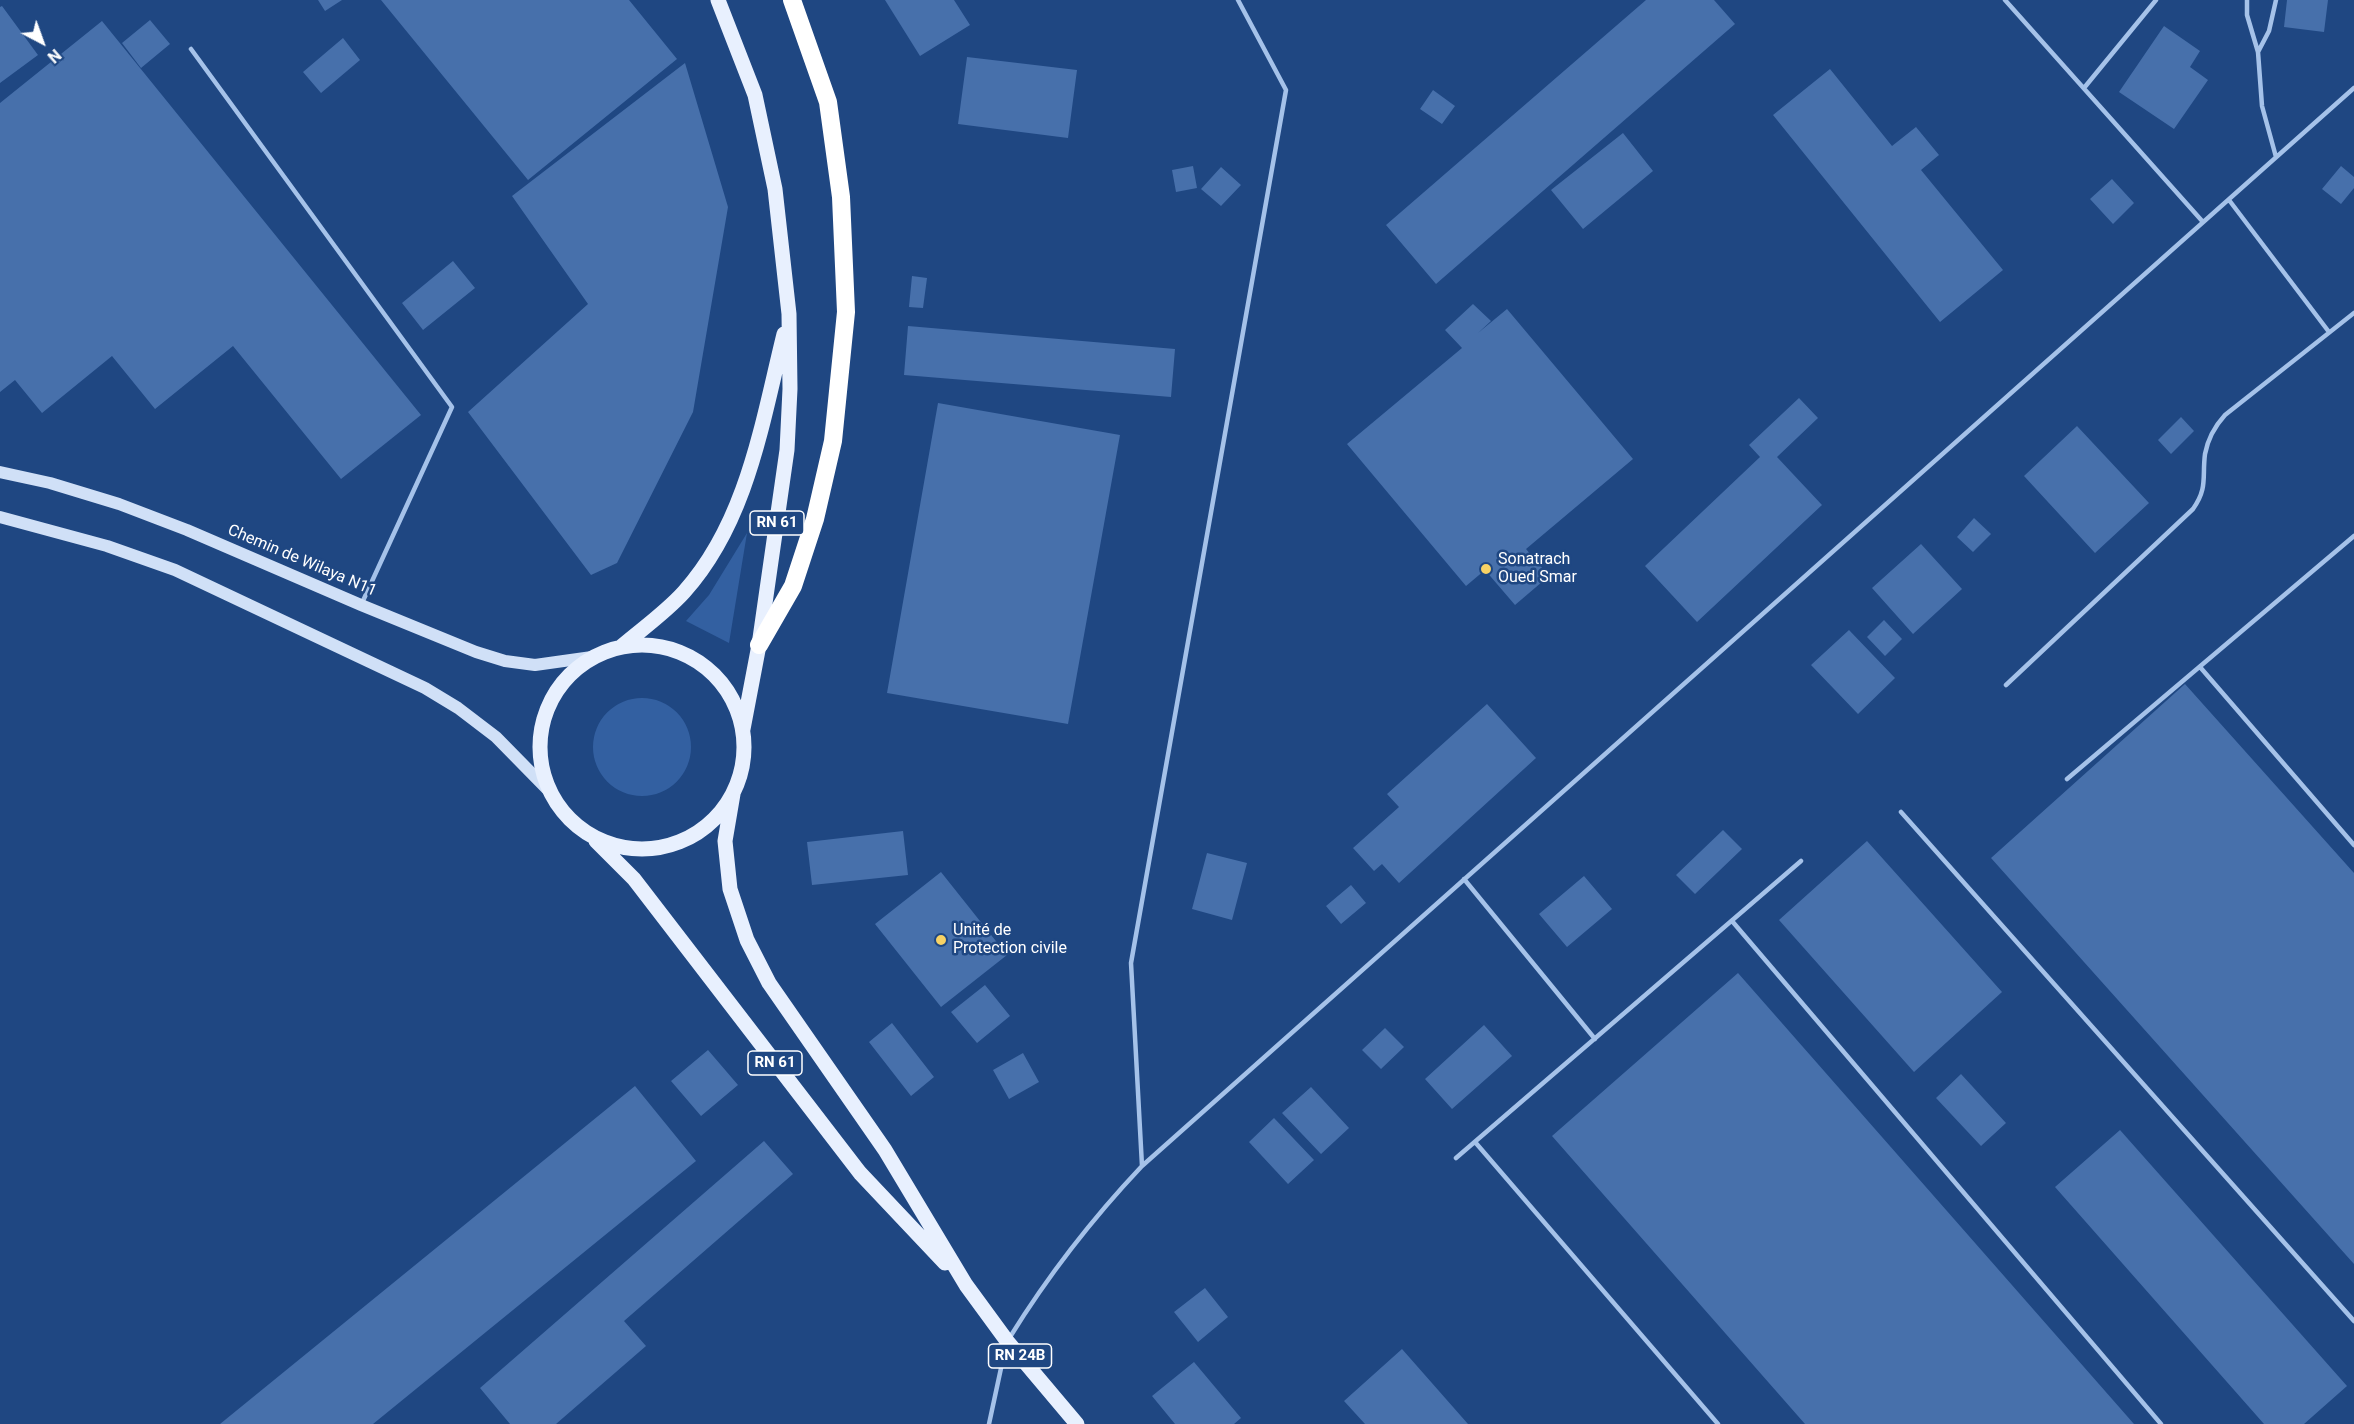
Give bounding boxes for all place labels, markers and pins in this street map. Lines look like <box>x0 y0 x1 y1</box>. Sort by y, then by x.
place label: Sonatrach Oued Smar <box>1498 550 1577 588</box>
marker: Sonatrach Oued Smar <box>1479 562 1493 576</box>
place label: Unité de Protection civile <box>953 921 1067 959</box>
marker: Unité de Protection civile <box>934 933 948 947</box>

